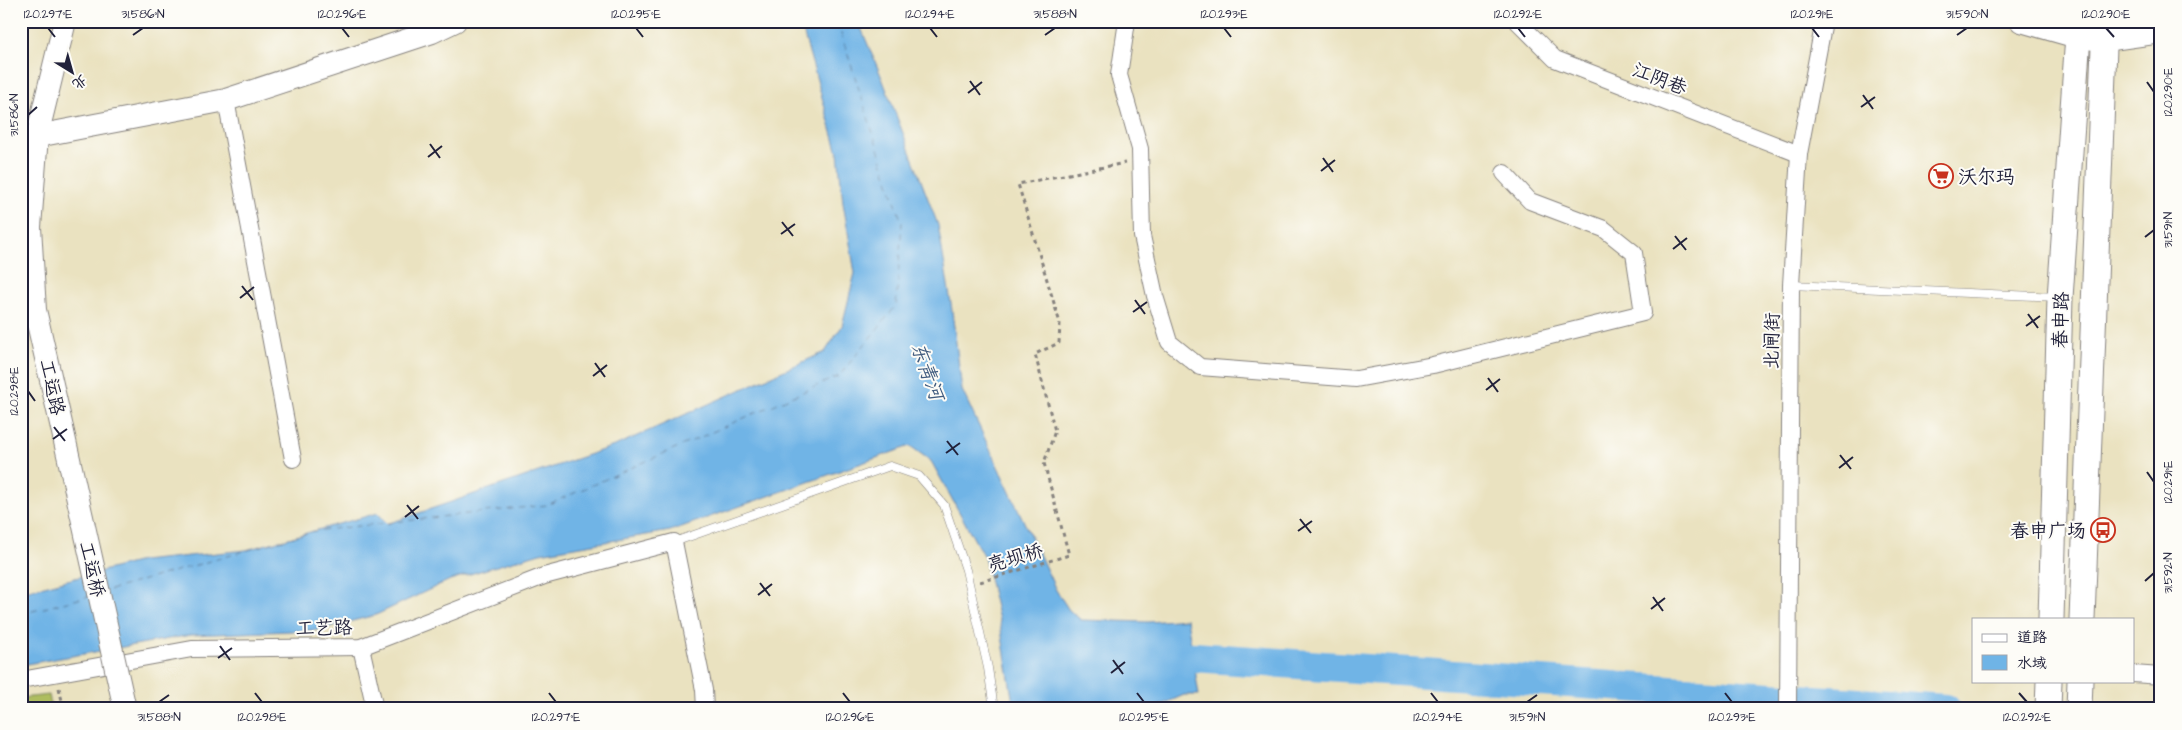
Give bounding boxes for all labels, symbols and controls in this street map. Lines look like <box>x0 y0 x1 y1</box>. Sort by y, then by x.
text: 120.297°E <box>24 6 72 23</box>
text: 31.586°N <box>121 6 165 23</box>
text: 120.296°E <box>318 6 366 23</box>
text: 120.295°E <box>611 6 661 23</box>
text: 120.294°E <box>905 6 955 23</box>
text: 31.588°N <box>1033 6 1077 23</box>
text: 120.293°E <box>1200 6 1248 23</box>
text: 120.292°E <box>1494 6 1542 23</box>
text: 120.291°E <box>1791 6 1833 23</box>
text: 31.590°N <box>1946 6 1989 23</box>
text: 120.290°E <box>2082 6 2130 23</box>
north arrow <box>48 48 98 98</box>
street label: 江阴巷 <box>1628 57 1691 102</box>
text: 120.290°E <box>2160 68 2177 116</box>
text: 北 <box>68 69 91 94</box>
text: 31.586°N <box>6 93 23 137</box>
supermarket icon: 沃尔玛 <box>1928 163 1954 189</box>
place label: 沃尔玛 <box>1958 164 2015 191</box>
text: 31.591°N <box>2160 211 2177 248</box>
street label: 春申路 <box>2047 291 2076 349</box>
street label: 北闸街 <box>1759 312 1786 370</box>
water label: 东青河 <box>904 338 952 407</box>
street label: 工运路 <box>32 357 71 418</box>
text: 120.298°E <box>6 367 23 415</box>
text: 120.291°E <box>2160 461 2177 503</box>
bus stop icon: 春申广场 <box>2090 517 2116 543</box>
place label: 春申广场 <box>2010 518 2086 545</box>
street label: 亮坝桥 <box>984 537 1047 580</box>
street label: 工运桥 <box>72 539 111 600</box>
text: 31.592°N <box>2160 552 2177 594</box>
street label: 工艺路 <box>295 615 353 642</box>
legend <box>1972 618 2134 682</box>
text: 道路 <box>2017 627 2047 648</box>
text: 水域 <box>2017 653 2047 674</box>
text: 31.588°N <box>137 709 181 726</box>
text: 120.298°E <box>238 709 286 726</box>
text: 120.297°E <box>532 709 580 726</box>
text: 120.296°E <box>826 709 874 726</box>
text: 120.295°E <box>1119 709 1169 726</box>
text: 120.294°E <box>1413 709 1463 726</box>
text: 31.591°N <box>1509 709 1546 726</box>
text: 120.293°E <box>1708 709 1756 726</box>
text: 120.292°E <box>2003 709 2051 726</box>

